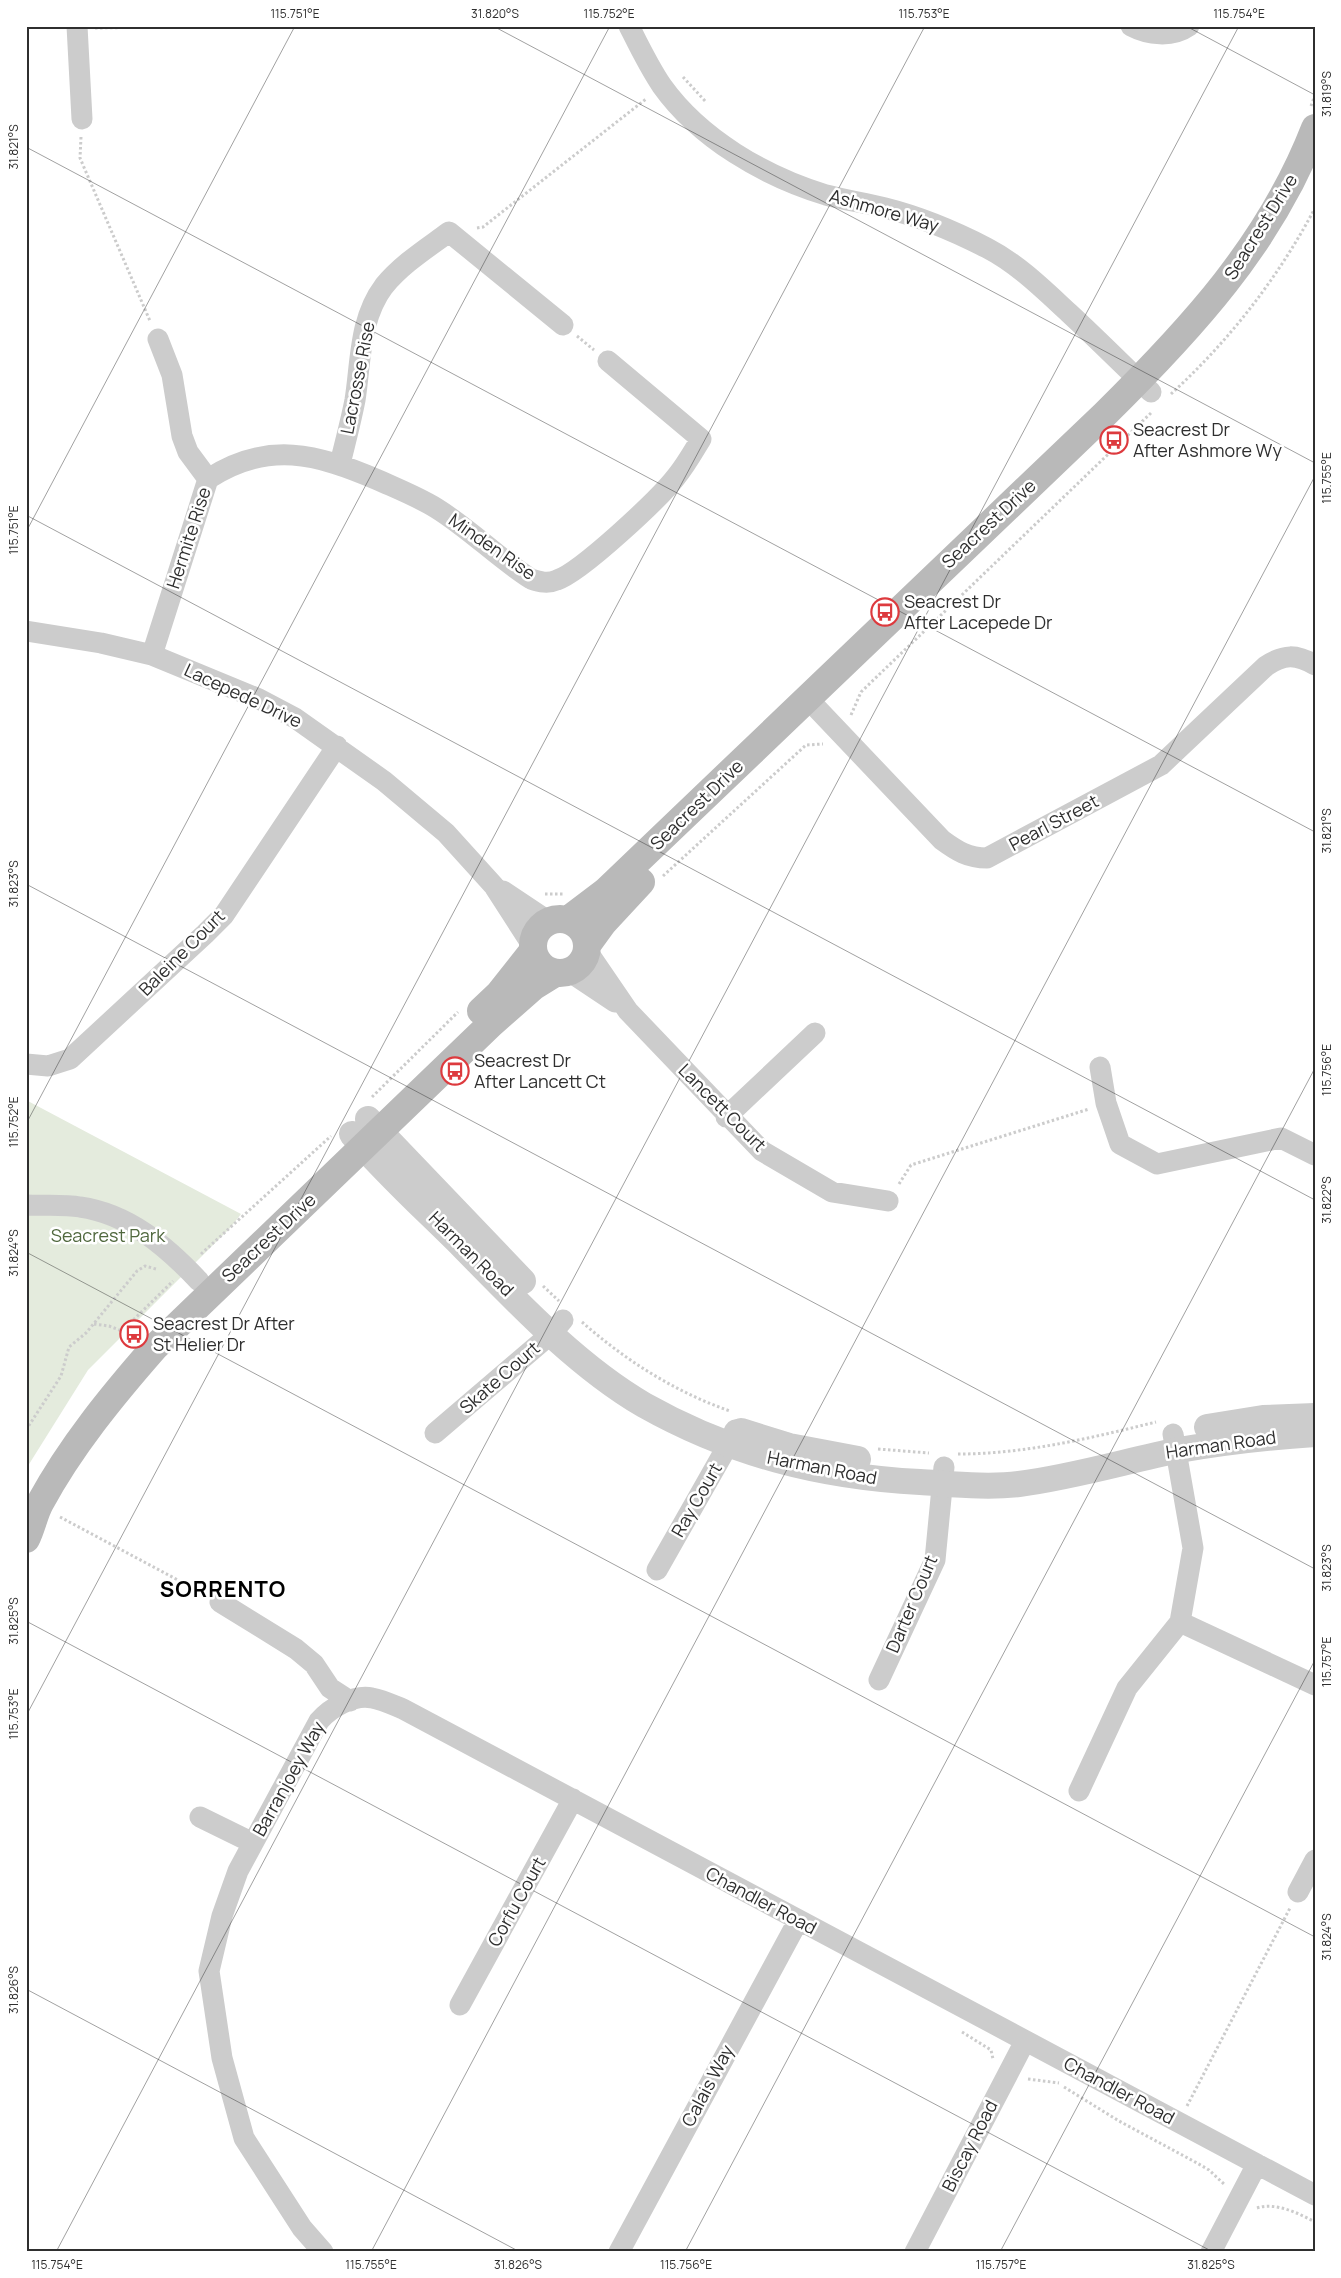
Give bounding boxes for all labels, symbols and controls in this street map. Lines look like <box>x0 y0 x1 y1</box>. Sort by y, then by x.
text: 115.751°E <box>270 5 320 22</box>
text: 31.820°S <box>471 5 519 22</box>
text: 115.752°E <box>583 5 635 22</box>
text: 115.753°E <box>898 5 950 22</box>
text: 115.754°E <box>1213 5 1265 22</box>
text: 31.819°S <box>1318 71 1335 117</box>
text: 31.821°S <box>5 124 22 170</box>
street label: Seacrest Drive <box>1218 169 1302 284</box>
street label: Ashmore Way <box>827 183 942 237</box>
street label: Lacrosse Rise <box>334 319 380 436</box>
place label: Seacrest Dr After Ashmore Wy <box>1133 417 1282 462</box>
bus stop icon: Seacrest Dr After Ashmore Wy <box>1099 425 1129 455</box>
text: 115.755°E <box>1318 452 1335 504</box>
street label: Seacrest Drive <box>936 473 1041 573</box>
street label: Hermite Rise <box>160 484 216 591</box>
text: 115.751°E <box>5 505 22 555</box>
street label: Minden Rise <box>444 507 541 585</box>
place label: Seacrest Dr After Lacepede Dr <box>904 589 1053 634</box>
bus stop icon: Seacrest Dr After Lacepede Dr <box>870 597 900 627</box>
street label: Lacepede Drive <box>181 657 306 733</box>
street label: Seacrest Drive <box>645 754 748 855</box>
street label: Pearl Street <box>1004 788 1103 856</box>
text: 31.821°S <box>1318 808 1335 854</box>
text: 31.823°S <box>5 860 22 908</box>
street label: Baleine Court <box>133 904 230 1001</box>
text: 115.756°E <box>1318 1044 1335 1096</box>
place label: Seacrest Dr After Lancett Ct <box>474 1048 606 1093</box>
bus stop icon: Seacrest Dr After Lancett Ct <box>440 1056 470 1086</box>
street label: Lancett Court <box>674 1058 772 1156</box>
text: 115.752°E <box>5 1096 22 1148</box>
text: 31.822°S <box>1318 1176 1335 1224</box>
street label: Seacrest Drive <box>216 1187 321 1287</box>
street label: Harman Road <box>424 1206 519 1301</box>
park label: Seacrest Park <box>51 1223 166 1247</box>
text: 31.824°S <box>5 1229 22 1277</box>
place label: Seacrest Dr After St Helier Dr <box>153 1311 295 1356</box>
bus stop icon: Seacrest Dr After St Helier Dr <box>119 1319 149 1349</box>
street label: Skate Court <box>454 1336 545 1419</box>
street label: Harman Road <box>1164 1424 1278 1464</box>
street label: Harman Road <box>765 1445 879 1489</box>
street label: Ray Court <box>665 1458 727 1541</box>
text: 31.823°S <box>1318 1544 1335 1592</box>
street label: Darter Court <box>880 1551 942 1656</box>
district label: SORRENTO <box>160 1574 286 1604</box>
text: 31.825°S <box>5 1597 22 1645</box>
text: 115.757°E <box>1318 1637 1335 1687</box>
text: 115.753°E <box>5 1688 22 1740</box>
street label: Barranjoey Way <box>247 1716 330 1840</box>
street label: Corfu Court <box>482 1853 551 1950</box>
street label: Chandler Road <box>702 1861 821 1939</box>
text: 31.824°S <box>1318 1913 1335 1961</box>
text: 31.826°S <box>5 1966 22 2014</box>
street label: Calais Way <box>676 2040 739 2131</box>
street label: Chandler Road <box>1060 2051 1179 2129</box>
street label: Biscay Road <box>936 2096 1002 2195</box>
text: 115.754°E <box>31 2256 83 2273</box>
text: 115.755°E <box>345 2256 397 2273</box>
text: 31.826°S <box>494 2256 542 2273</box>
text: 115.756°E <box>660 2256 712 2273</box>
text: 115.757°E <box>976 2256 1026 2273</box>
text: 31.825°S <box>1187 2256 1235 2273</box>

